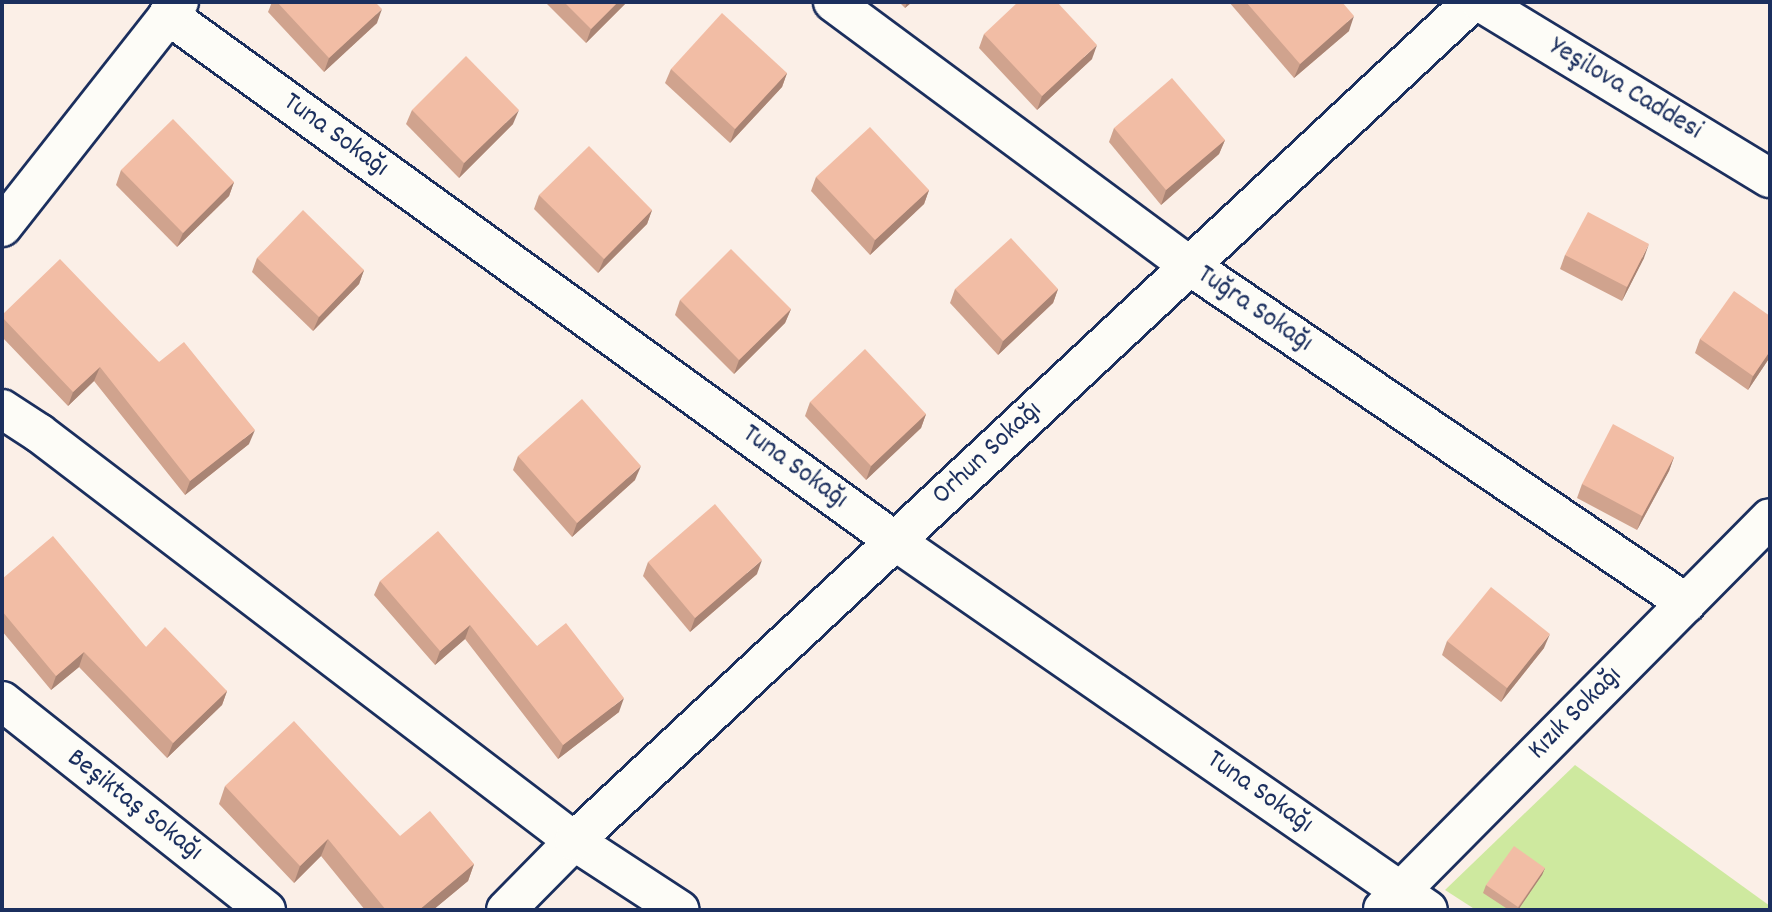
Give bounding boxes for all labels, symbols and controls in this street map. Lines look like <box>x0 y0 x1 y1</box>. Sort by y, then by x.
street label: Yeşilova Caddesi <box>1542 31 1708 149</box>
street label: Tuna Sokağı <box>276 86 394 186</box>
street label: Tuğra Sokağı <box>1190 259 1318 361</box>
street label: Orhun Sokağı <box>926 395 1050 513</box>
street label: Tuna Sokağı <box>735 418 853 518</box>
street label: Kızık Sokağı <box>1522 660 1630 768</box>
street label: Beşiktaş Sokağı <box>59 743 209 869</box>
street label: Tuna Sokağı <box>1199 744 1319 842</box>

